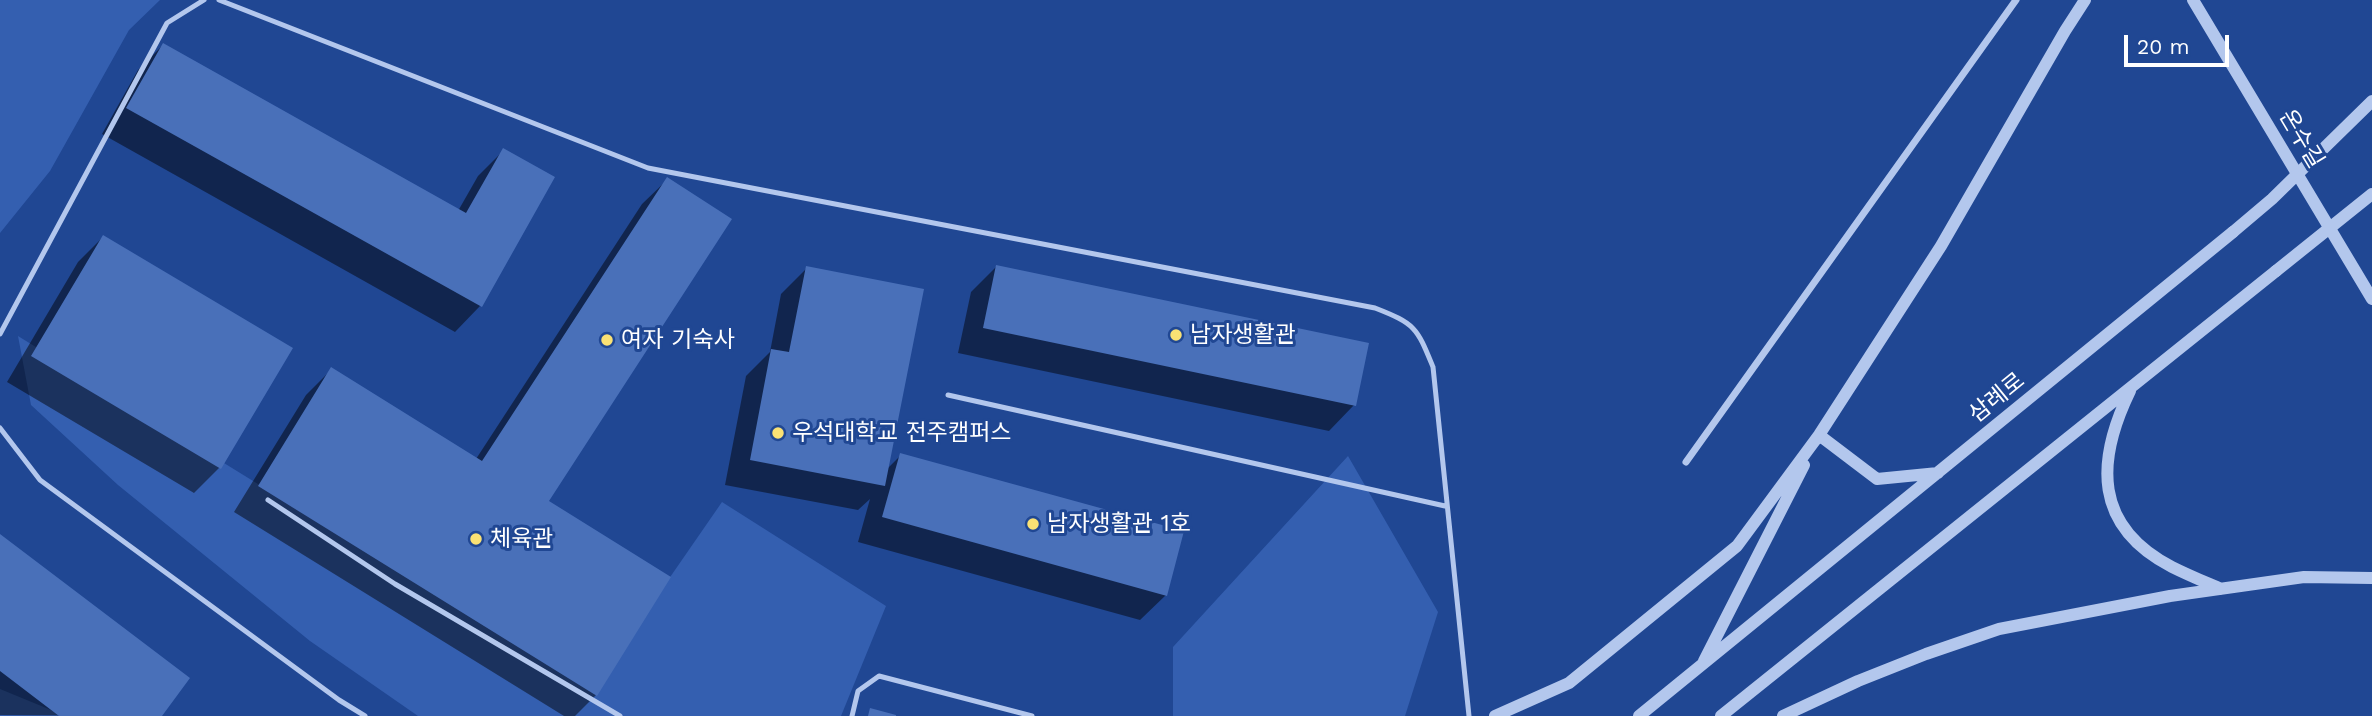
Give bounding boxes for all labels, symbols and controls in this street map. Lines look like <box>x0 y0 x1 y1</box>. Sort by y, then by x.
scale bar <box>2127 21 2232 65</box>
text: 20 m <box>2137 34 2189 59</box>
street label: 온수길 <box>2273 105 2329 173</box>
place label: 남자생활관 <box>1190 321 1296 349</box>
place label: 여자 기숙사 <box>621 326 735 354</box>
marker: 남자생활관 <box>1168 327 1184 343</box>
marker: 여자 기숙사 <box>599 332 615 348</box>
street label: 삼례로 <box>1964 367 2030 429</box>
place label: 우석대학교 전주캠퍼스 <box>792 419 1011 447</box>
marker: 우석대학교 전주캠퍼스 <box>770 425 786 441</box>
place label: 남자생활관 1호 <box>1047 510 1191 538</box>
marker: 남자생활관 1호 <box>1025 516 1041 532</box>
place label: 체육관 <box>490 525 553 553</box>
marker: 체육관 <box>468 531 484 547</box>

